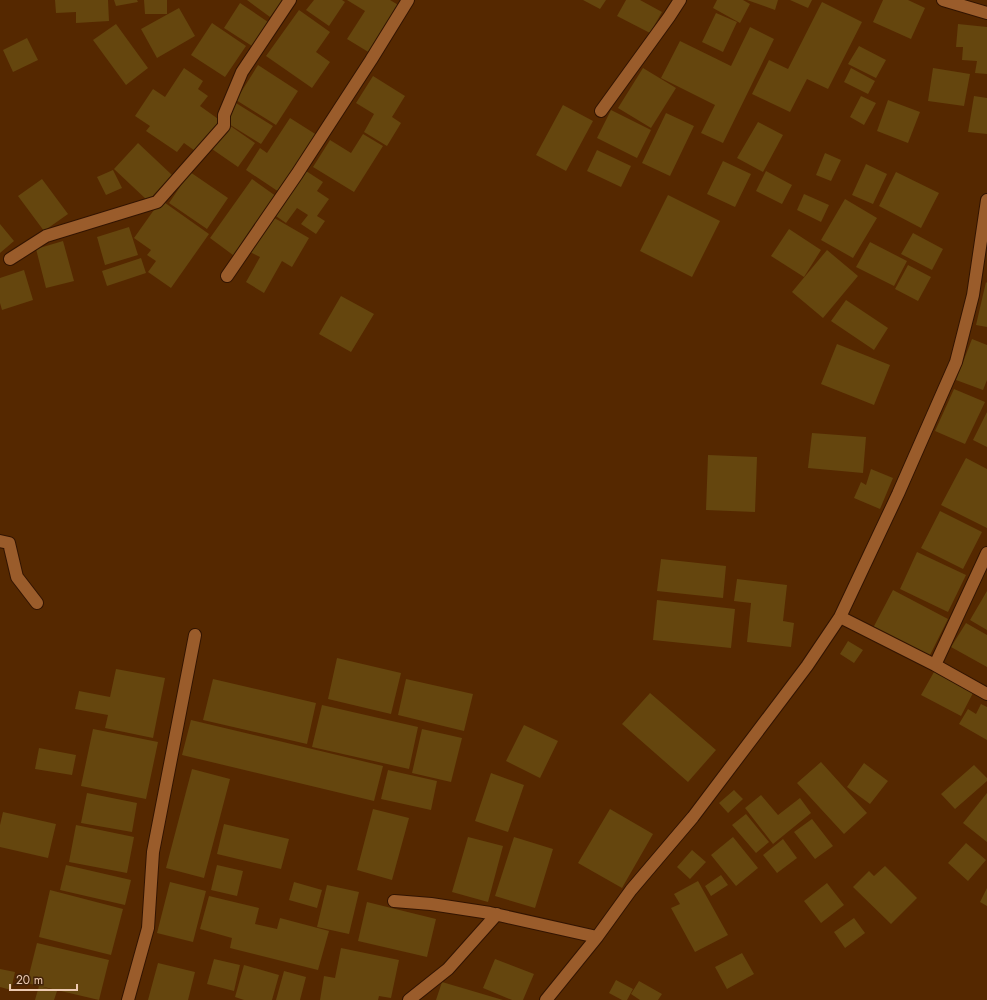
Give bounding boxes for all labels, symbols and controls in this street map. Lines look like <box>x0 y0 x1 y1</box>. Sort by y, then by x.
scale bar <box>10 966 77 992</box>
text: 20 m <box>16 971 43 989</box>

